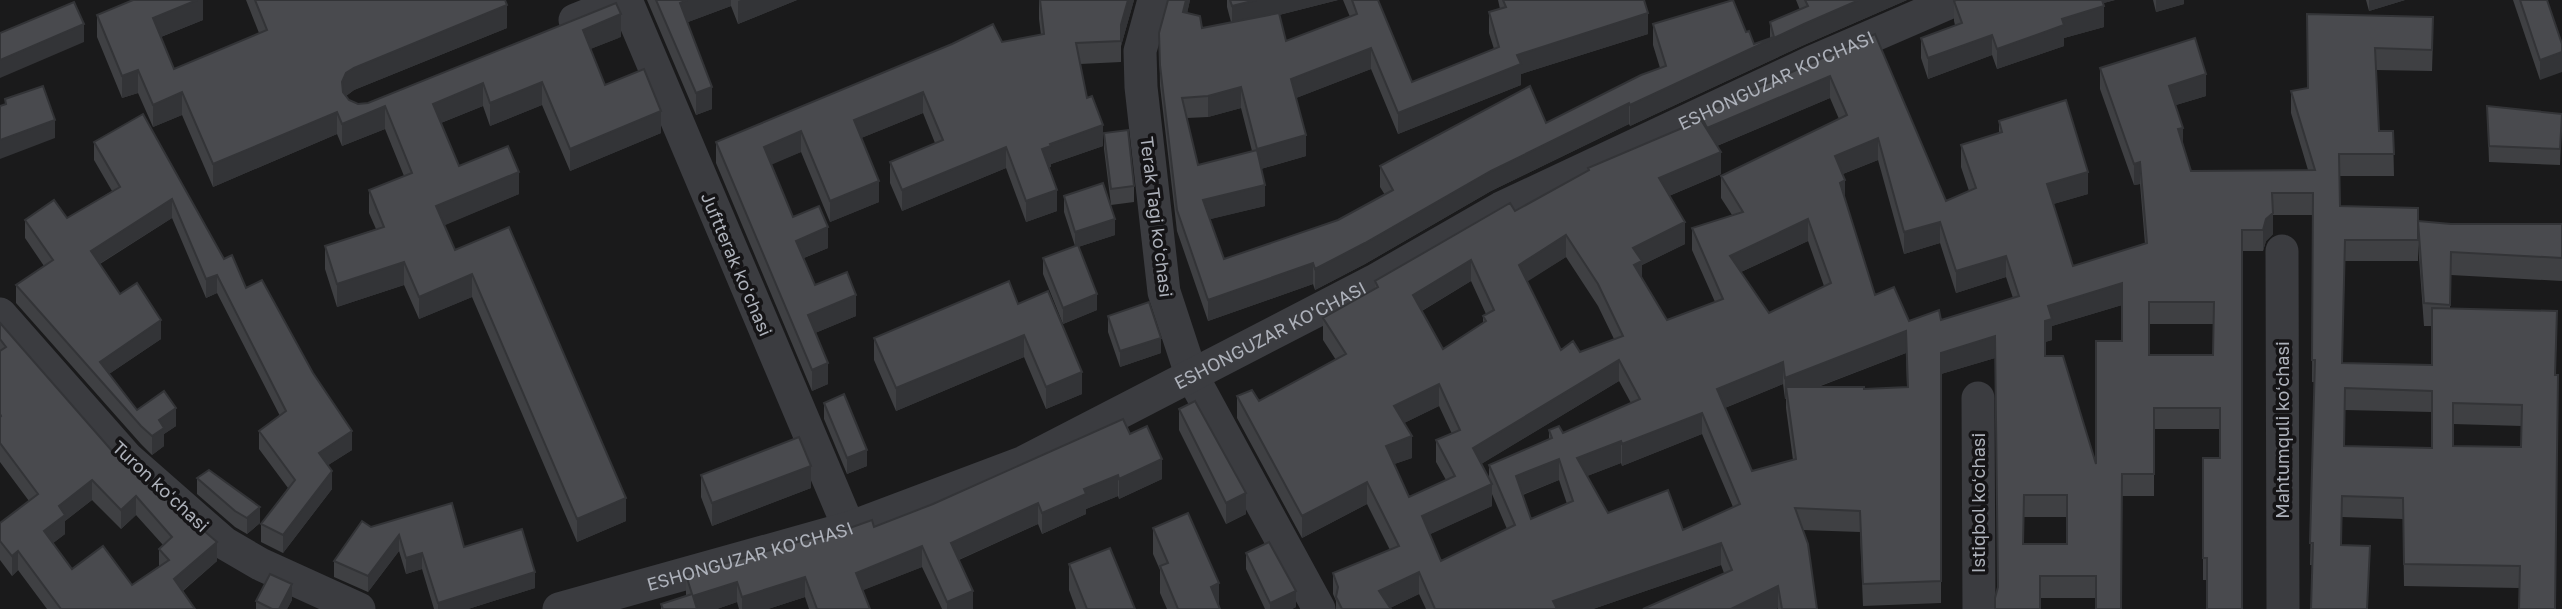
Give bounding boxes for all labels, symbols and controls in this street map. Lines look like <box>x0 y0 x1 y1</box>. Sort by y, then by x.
street label: ESHONGUZAR KO'CHASI <box>1674 26 1877 134</box>
street label: Terak Tagi koʻchasi <box>1136 135 1178 299</box>
street label: Juftterak koʻchasi <box>697 189 777 339</box>
street label: ESHONGUZAR KO'CHASI <box>1170 276 1370 394</box>
street label: Mahtumquli koʻchasi <box>2271 341 2293 519</box>
street label: Istiqbol koʻchasi <box>1967 433 1989 573</box>
street label: Turon koʻchasi <box>108 436 214 536</box>
street label: ESHONGUZAR KO'CHASI <box>644 516 856 595</box>

